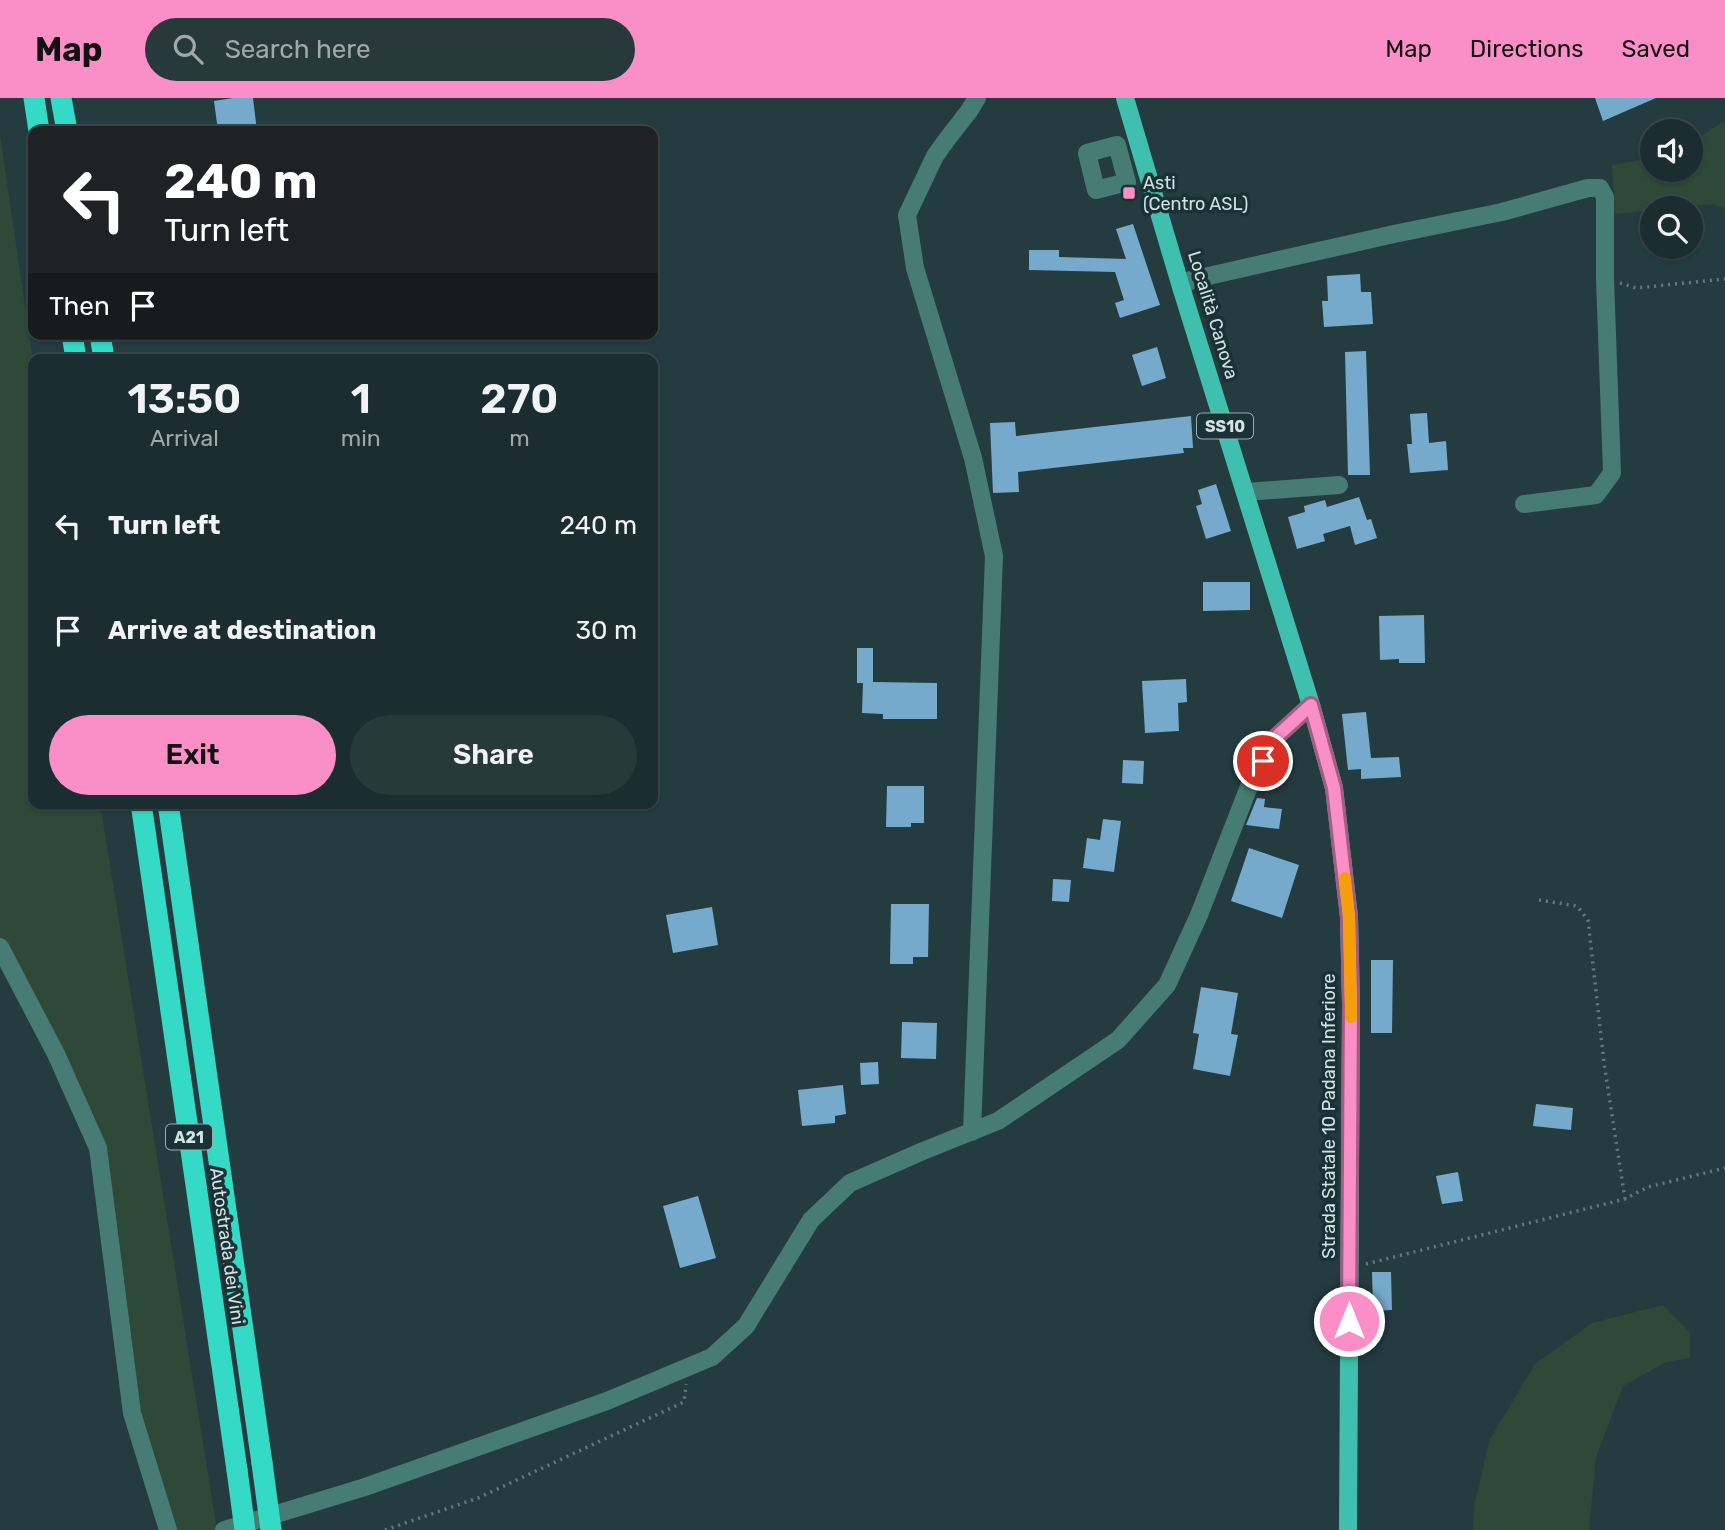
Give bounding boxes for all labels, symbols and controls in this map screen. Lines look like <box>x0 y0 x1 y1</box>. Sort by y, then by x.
search box <box>145 18 635 81</box>
text: Map <box>35 30 103 69</box>
icon: search <box>169 30 207 68</box>
text: Search here <box>225 34 370 65</box>
text: Map <box>1385 35 1432 63</box>
text: Directions <box>1470 35 1583 63</box>
text: Saved <box>1621 35 1690 63</box>
map controls <box>1640 119 1703 259</box>
button: sound <box>1640 119 1703 182</box>
text: 240 m <box>164 152 318 210</box>
icon: left <box>49 154 140 245</box>
place label: Asti (Centro ASL) <box>1143 172 1248 215</box>
marker: Asti (Centro ASL) <box>1121 185 1137 201</box>
button: search <box>1640 196 1703 259</box>
text: Turn left <box>164 211 289 249</box>
street label: Località Canova <box>1183 248 1243 382</box>
icon: arrive <box>124 287 162 325</box>
text: Then <box>49 291 110 322</box>
text: 13:50 <box>128 374 241 424</box>
text: 1 <box>351 374 371 424</box>
text: 270 <box>480 374 558 424</box>
road number: SS10 <box>1197 414 1253 438</box>
text: Arrival <box>150 424 219 452</box>
text: min <box>341 424 381 452</box>
text: m <box>509 424 530 452</box>
icon: left <box>49 507 87 545</box>
text: Turn left <box>108 510 220 541</box>
text: 240 m <box>560 510 637 541</box>
icon: arrive <box>49 612 87 650</box>
text: Arrive at destination <box>108 615 376 646</box>
text: 30 m <box>575 615 637 646</box>
button: Exit <box>49 715 336 795</box>
button: Share <box>350 715 637 795</box>
pin <box>1233 731 1293 791</box>
icon: arrive <box>1244 742 1282 780</box>
street label: Strada Statale 10 Padana Inferiore <box>1318 973 1340 1259</box>
road number: A21 <box>166 1124 212 1149</box>
street label: Autostrada dei Vini <box>205 1166 249 1326</box>
position arrow <box>1312 1284 1386 1358</box>

